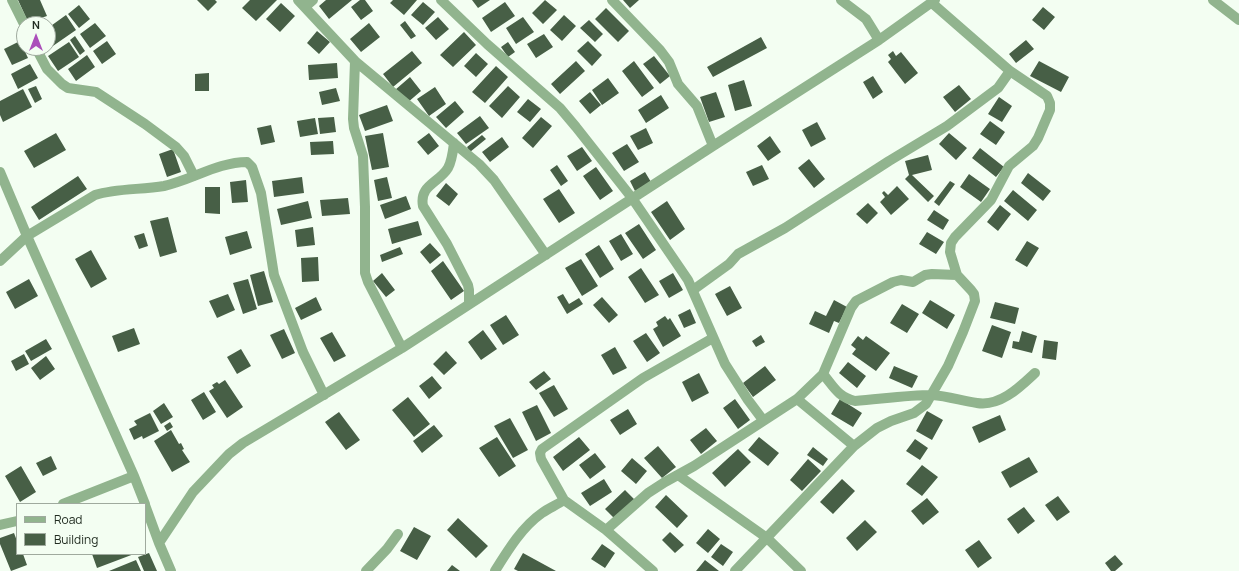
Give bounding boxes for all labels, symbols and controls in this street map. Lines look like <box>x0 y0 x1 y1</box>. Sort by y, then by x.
north arrow <box>16 16 56 56</box>
text: N <box>32 17 40 32</box>
legend <box>16 503 146 555</box>
text: Road <box>54 511 82 528</box>
text: Building <box>54 531 98 548</box>

